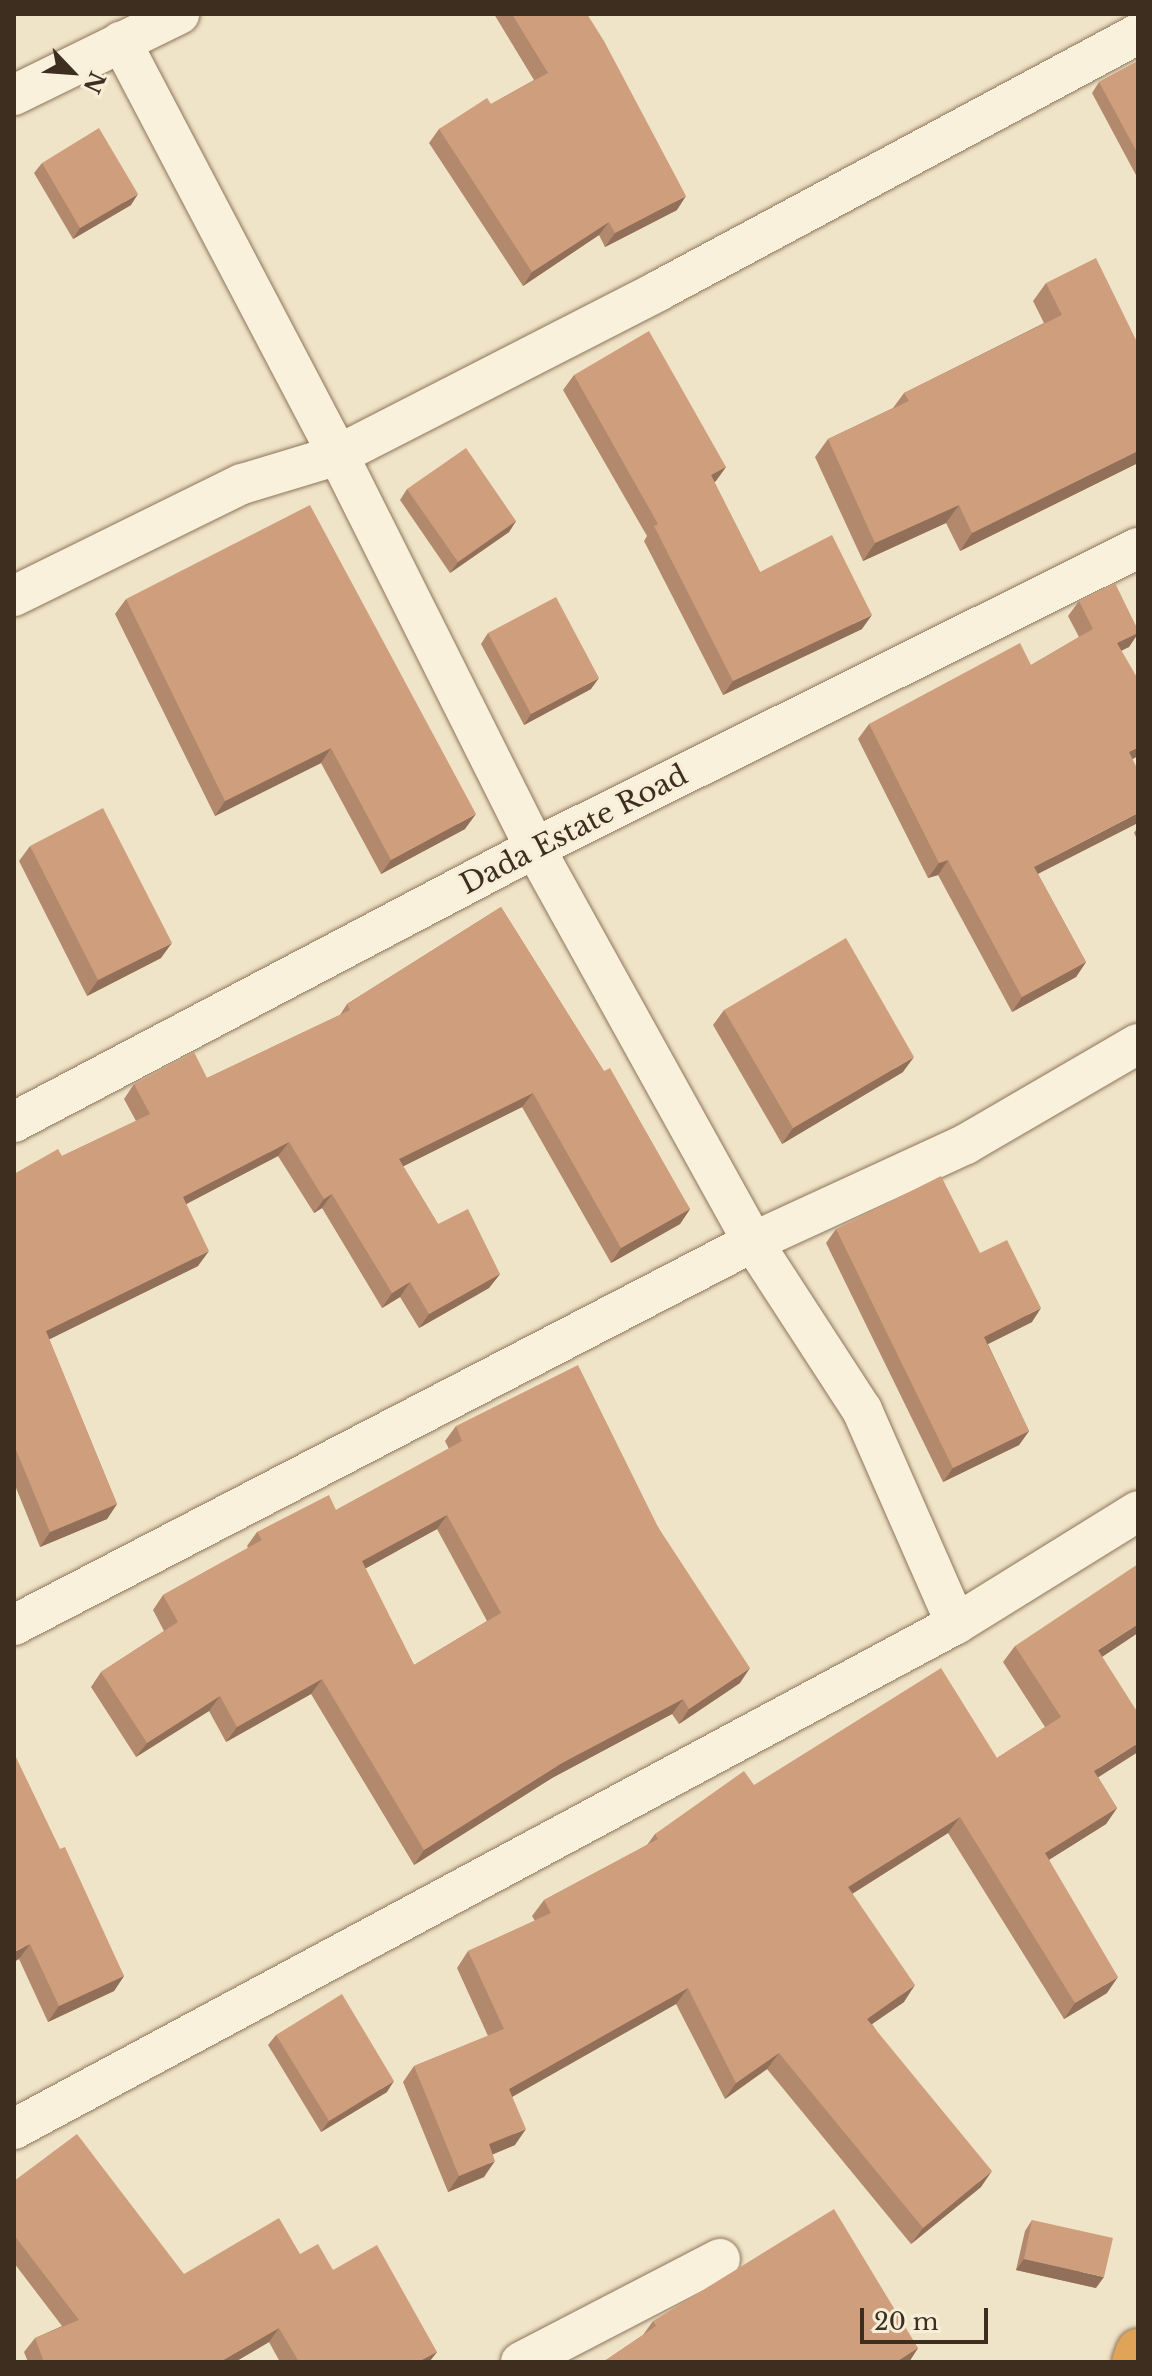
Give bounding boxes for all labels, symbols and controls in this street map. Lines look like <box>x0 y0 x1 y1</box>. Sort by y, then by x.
north arrow <box>32 32 112 112</box>
text: N <box>78 67 111 97</box>
street label: Dada Estate Road <box>455 758 693 902</box>
scale bar <box>864 2292 992 2342</box>
text: 20 m <box>874 2307 939 2336</box>

